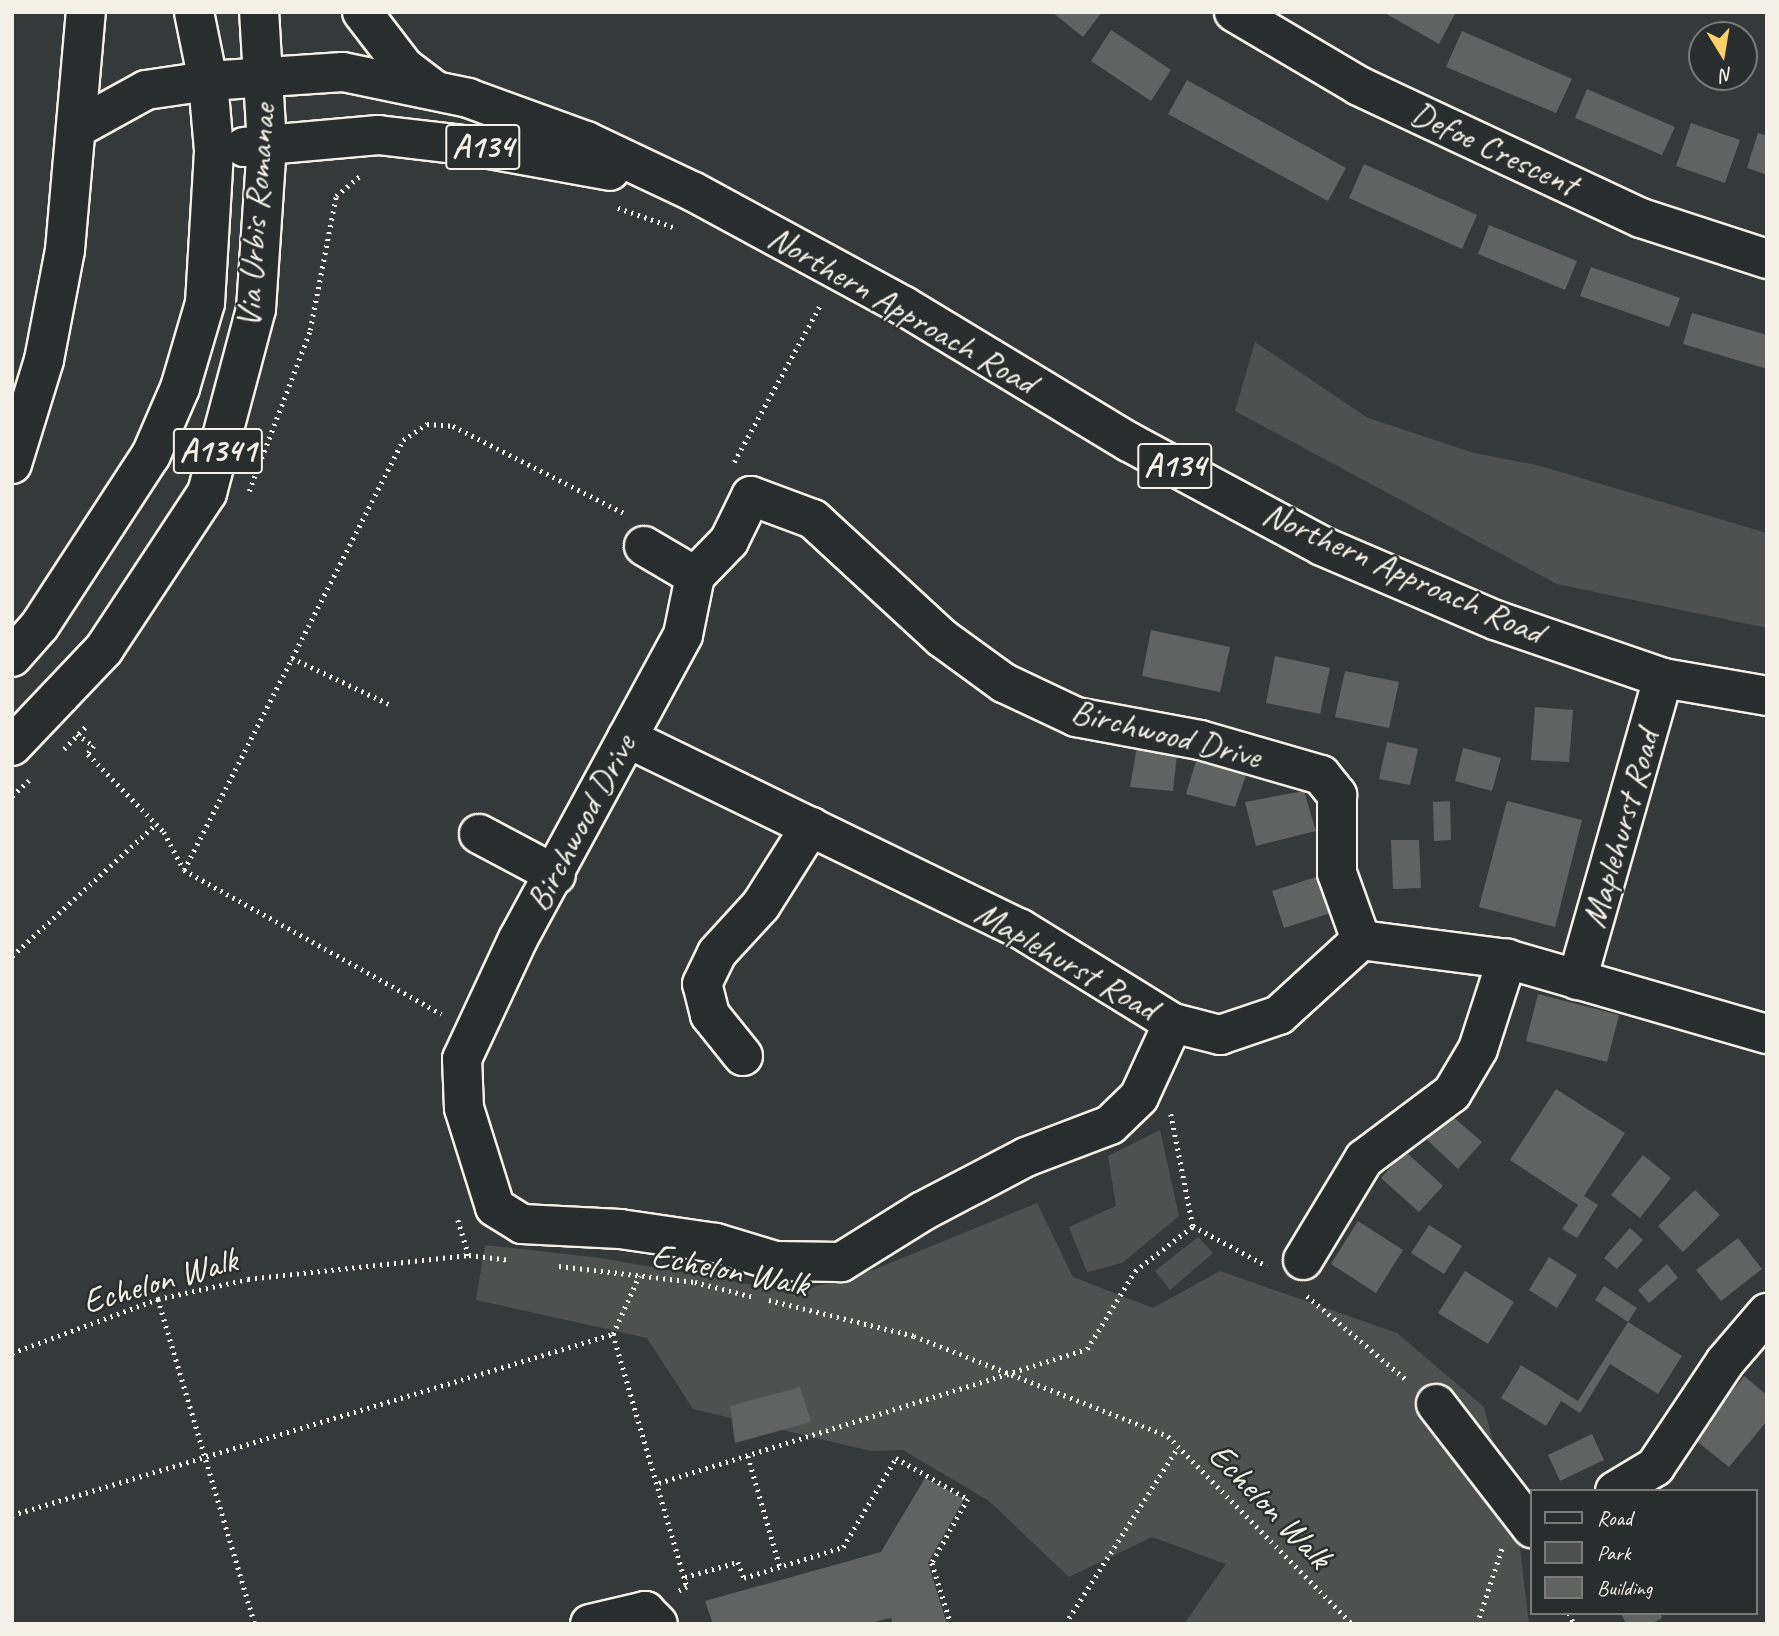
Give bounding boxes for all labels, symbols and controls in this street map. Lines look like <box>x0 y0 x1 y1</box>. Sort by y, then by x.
north arrow <box>1688 21 1758 91</box>
text: N <box>1719 62 1735 88</box>
street label: Defoe Crescent <box>1404 92 1584 206</box>
street label: Via Urbis Romanae <box>227 103 285 329</box>
road number: A134 <box>444 118 522 176</box>
street label: Northern Approach Road <box>762 217 1042 403</box>
road number: A1341 <box>172 422 264 480</box>
road number: A134 <box>1136 436 1214 495</box>
street label: Northern Approach Road <box>1257 493 1549 653</box>
street label: Birchwood Drive <box>1067 690 1265 778</box>
street label: Maplehurst Road <box>1573 726 1669 932</box>
street label: Birchwood Drive <box>517 728 645 918</box>
street label: Maplehurst Road <box>968 892 1164 1030</box>
street label: Echelon Walk <box>648 1234 812 1306</box>
street label: Echelon Walk <box>77 1239 243 1323</box>
street label: Echelon Walk <box>1199 1434 1341 1578</box>
legend <box>1530 1489 1758 1615</box>
text: Road <box>1597 1505 1632 1531</box>
text: Park <box>1597 1540 1630 1566</box>
text: Building <box>1597 1575 1652 1601</box>

